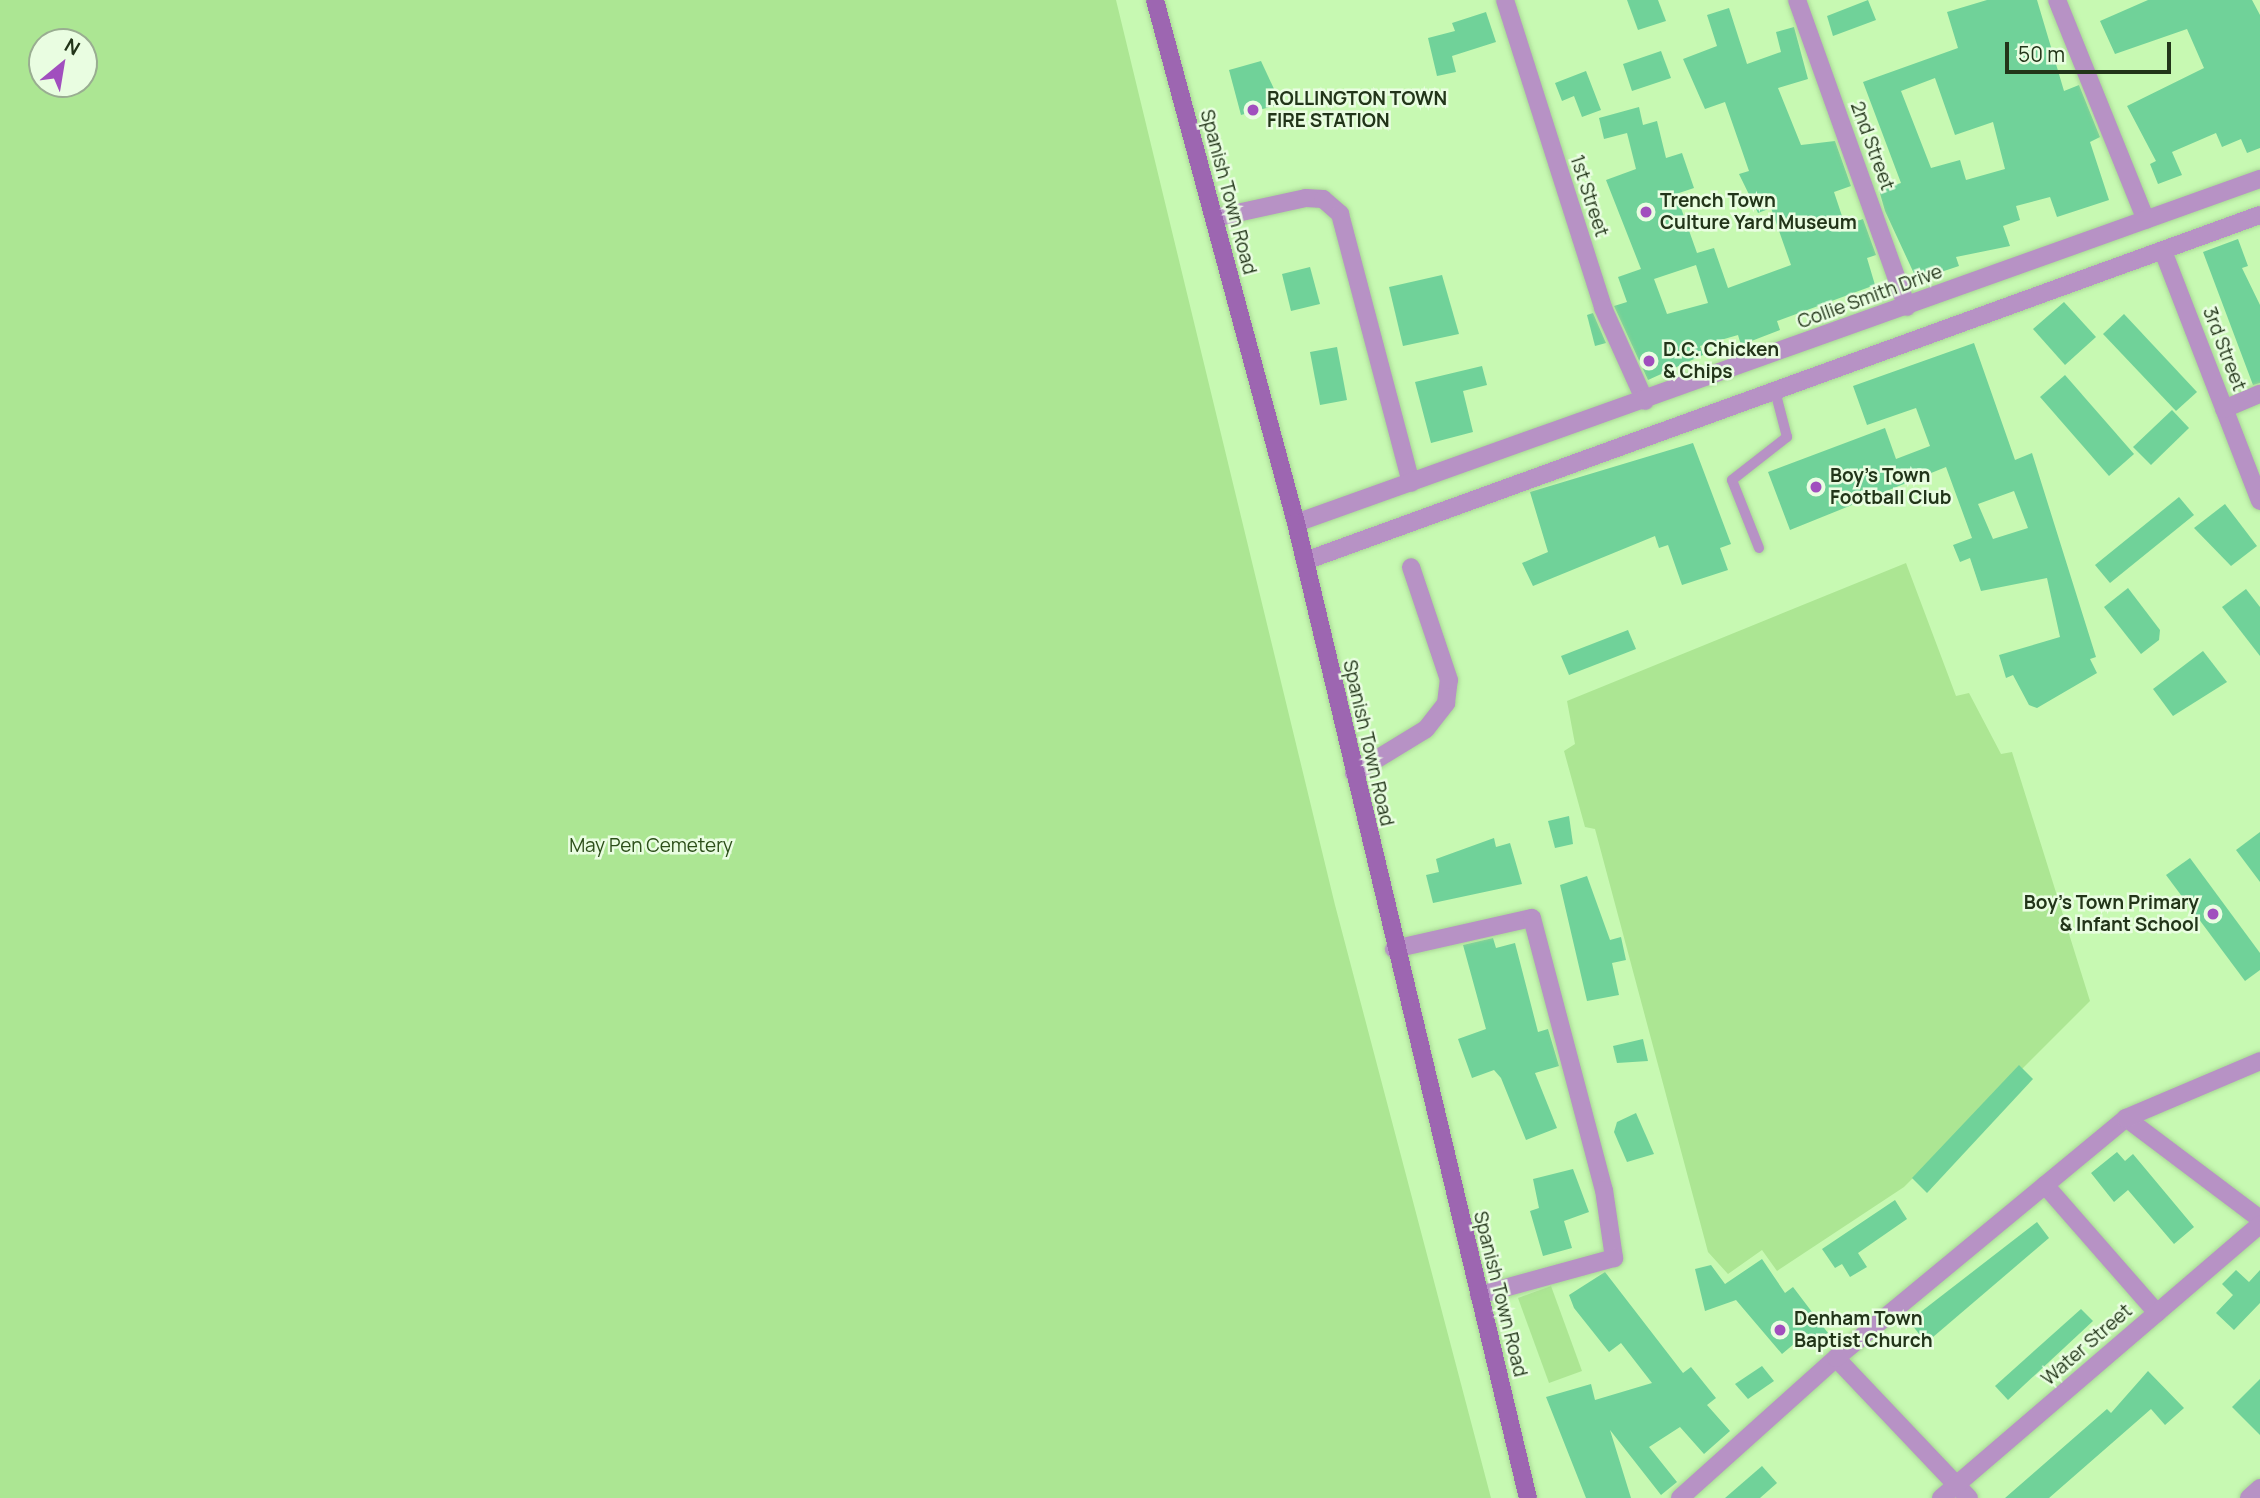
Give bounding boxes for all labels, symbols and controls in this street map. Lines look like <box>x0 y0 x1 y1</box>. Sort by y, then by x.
north arrow <box>28 28 98 98</box>
scale bar <box>2008 28 2174 72</box>
text: N <box>60 32 85 61</box>
text: 50 m <box>2018 40 2065 68</box>
place label: ROLLINGTON TOWN FIRE STATION <box>1267 88 1447 132</box>
street label: 2nd Street <box>1845 98 1899 194</box>
marker: ROLLINGTON TOWN FIRE STATION <box>1245 102 1261 118</box>
street label: Spanish Town Road <box>1195 107 1261 277</box>
street label: 1st Street <box>1565 152 1613 240</box>
place label: Trench Town Culture Yard Museum <box>1660 190 1857 234</box>
marker: Trench Town Culture Yard Museum <box>1638 204 1654 220</box>
street label: Collie Smith Drive <box>1794 260 1946 334</box>
street label: 3rd Street <box>2198 304 2250 394</box>
place label: D.C. Chicken & Chips <box>1663 339 1779 383</box>
marker: D.C. Chicken & Chips <box>1641 353 1657 369</box>
place label: Boy's Town Football Club <box>1830 465 1951 509</box>
marker: Boy's Town Football Club <box>1808 479 1824 495</box>
street label: Spanish Town Road <box>1338 658 1398 828</box>
park label: May Pen Cemetery <box>569 835 733 857</box>
place label: Boy's Town Primary & Infant School <box>2024 892 2199 936</box>
marker: Boy's Town Primary & Infant School <box>2205 906 2221 922</box>
street label: Spanish Town Road <box>1468 1209 1532 1379</box>
street label: Water Street <box>2037 1300 2137 1390</box>
place label: Denham Town Baptist Church <box>1794 1308 1933 1352</box>
marker: Denham Town Baptist Church <box>1772 1322 1788 1338</box>

